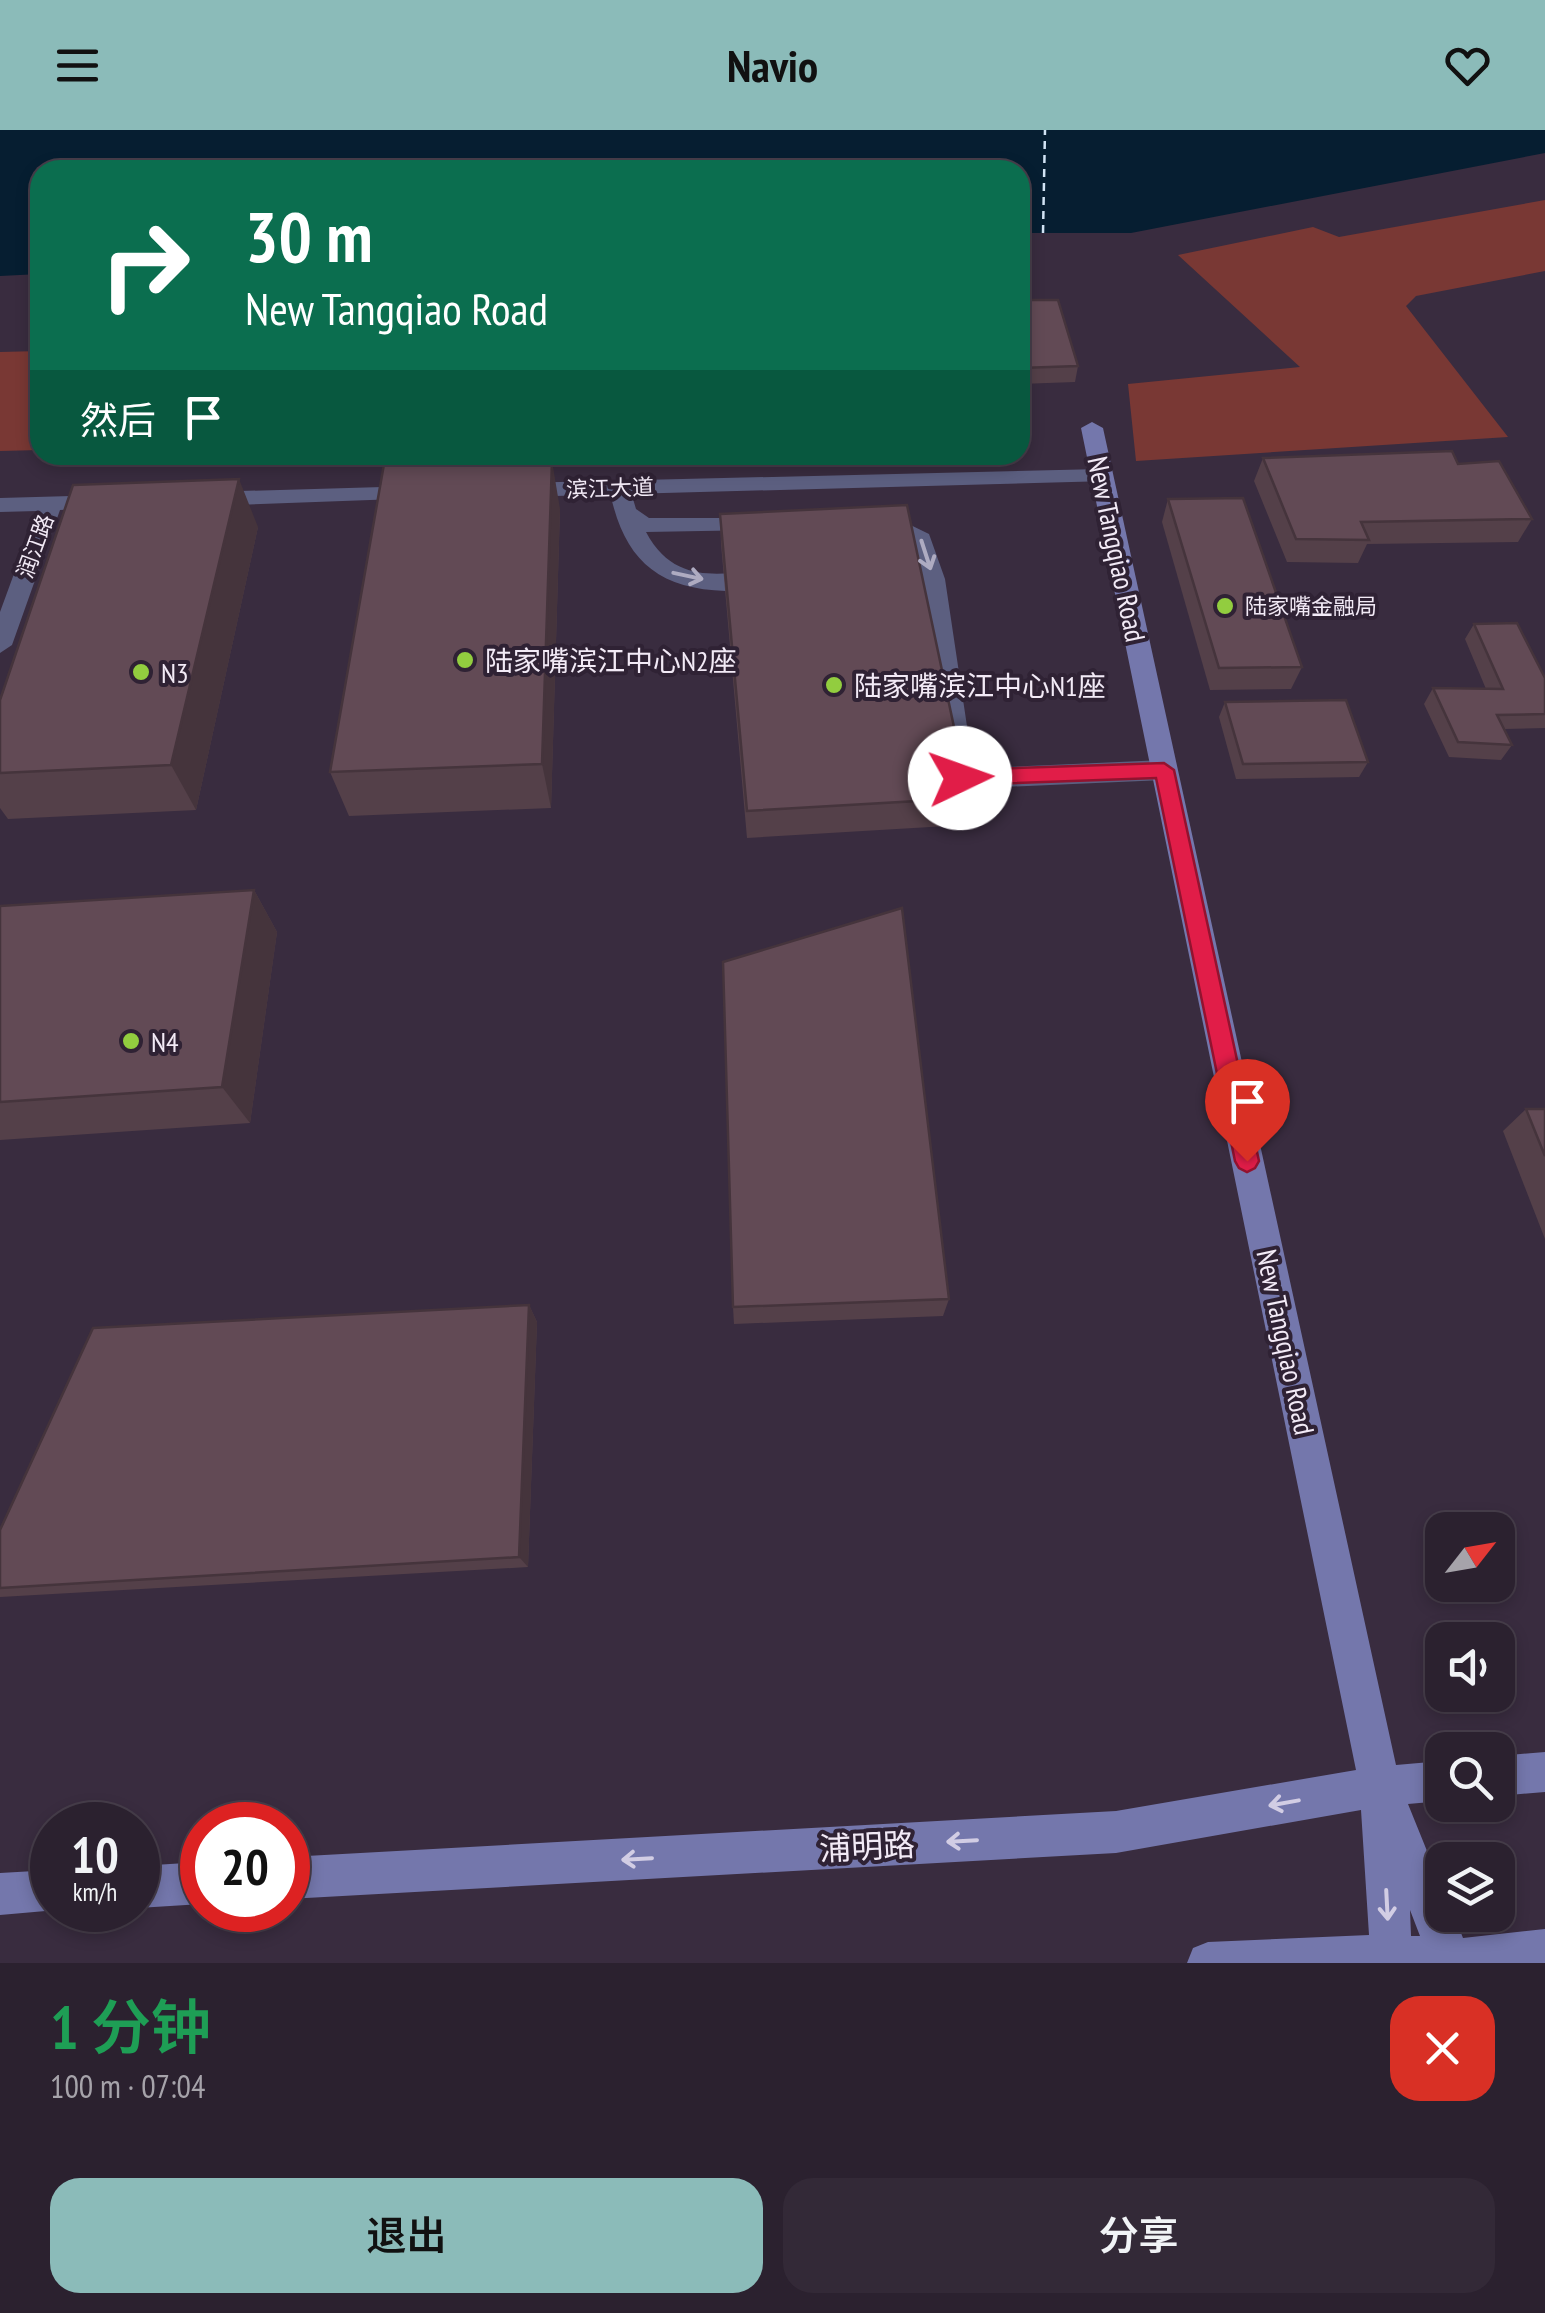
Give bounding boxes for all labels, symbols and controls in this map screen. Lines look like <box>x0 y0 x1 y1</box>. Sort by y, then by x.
text: Navio <box>727 36 818 94</box>
icon: menu <box>50 38 105 93</box>
icon: heart <box>1440 38 1495 93</box>
text: 30 m <box>245 191 373 281</box>
icon: right <box>80 200 210 330</box>
text: New Tangqiao Road <box>245 279 548 337</box>
icon: arrive <box>176 390 231 445</box>
text: 然后 <box>80 395 156 444</box>
street label: New Tangqiao Road <box>1079 453 1155 645</box>
street label: 滨江大道 <box>566 472 654 504</box>
street label: 润江路 <box>11 510 59 582</box>
one-way arrow <box>918 539 936 571</box>
one-way arrow <box>671 568 703 587</box>
place label: 陆家嘴金融局 <box>1245 592 1377 620</box>
marker: 陆家嘴金融局 <box>1214 595 1236 617</box>
place label: 陆家嘴滨江中心N2座 <box>485 642 737 679</box>
marker: 陆家嘴滨江中心N2座 <box>454 649 476 671</box>
place label: N3 <box>161 654 189 691</box>
marker: N3 <box>130 661 152 683</box>
place label: 陆家嘴滨江中心N1座 <box>854 667 1106 704</box>
marker: 陆家嘴滨江中心N1座 <box>823 674 845 696</box>
position arrow <box>908 726 1012 830</box>
place label: N4 <box>151 1023 179 1060</box>
marker: N4 <box>120 1030 142 1052</box>
pin <box>1205 1059 1290 1162</box>
icon: arrive <box>1220 1074 1275 1129</box>
street label: New Tangqiao Road <box>1248 1246 1324 1438</box>
north arrow <box>1425 1512 1515 1602</box>
map controls <box>1425 1512 1515 1932</box>
button: sound <box>1425 1622 1515 1712</box>
button: search <box>1425 1732 1515 1822</box>
one-way arrow <box>1268 1794 1301 1813</box>
speed limit sign: 20 <box>180 1802 310 1932</box>
text: 10 <box>71 1822 119 1887</box>
street label: 浦明路 <box>818 1823 916 1869</box>
one-way arrow <box>946 1832 978 1851</box>
button: layers <box>1425 1842 1515 1932</box>
one-way arrow <box>622 1850 654 1869</box>
text: km/h <box>73 1876 117 1908</box>
one-way arrow <box>1378 1889 1397 1921</box>
text: 1 分钟 <box>50 1988 211 2066</box>
button: close <box>1390 1996 1495 2101</box>
text: 100 m · 07:04 <box>50 2065 205 2107</box>
button: 退出 <box>50 2178 763 2293</box>
button: 分享 <box>783 2178 1495 2293</box>

